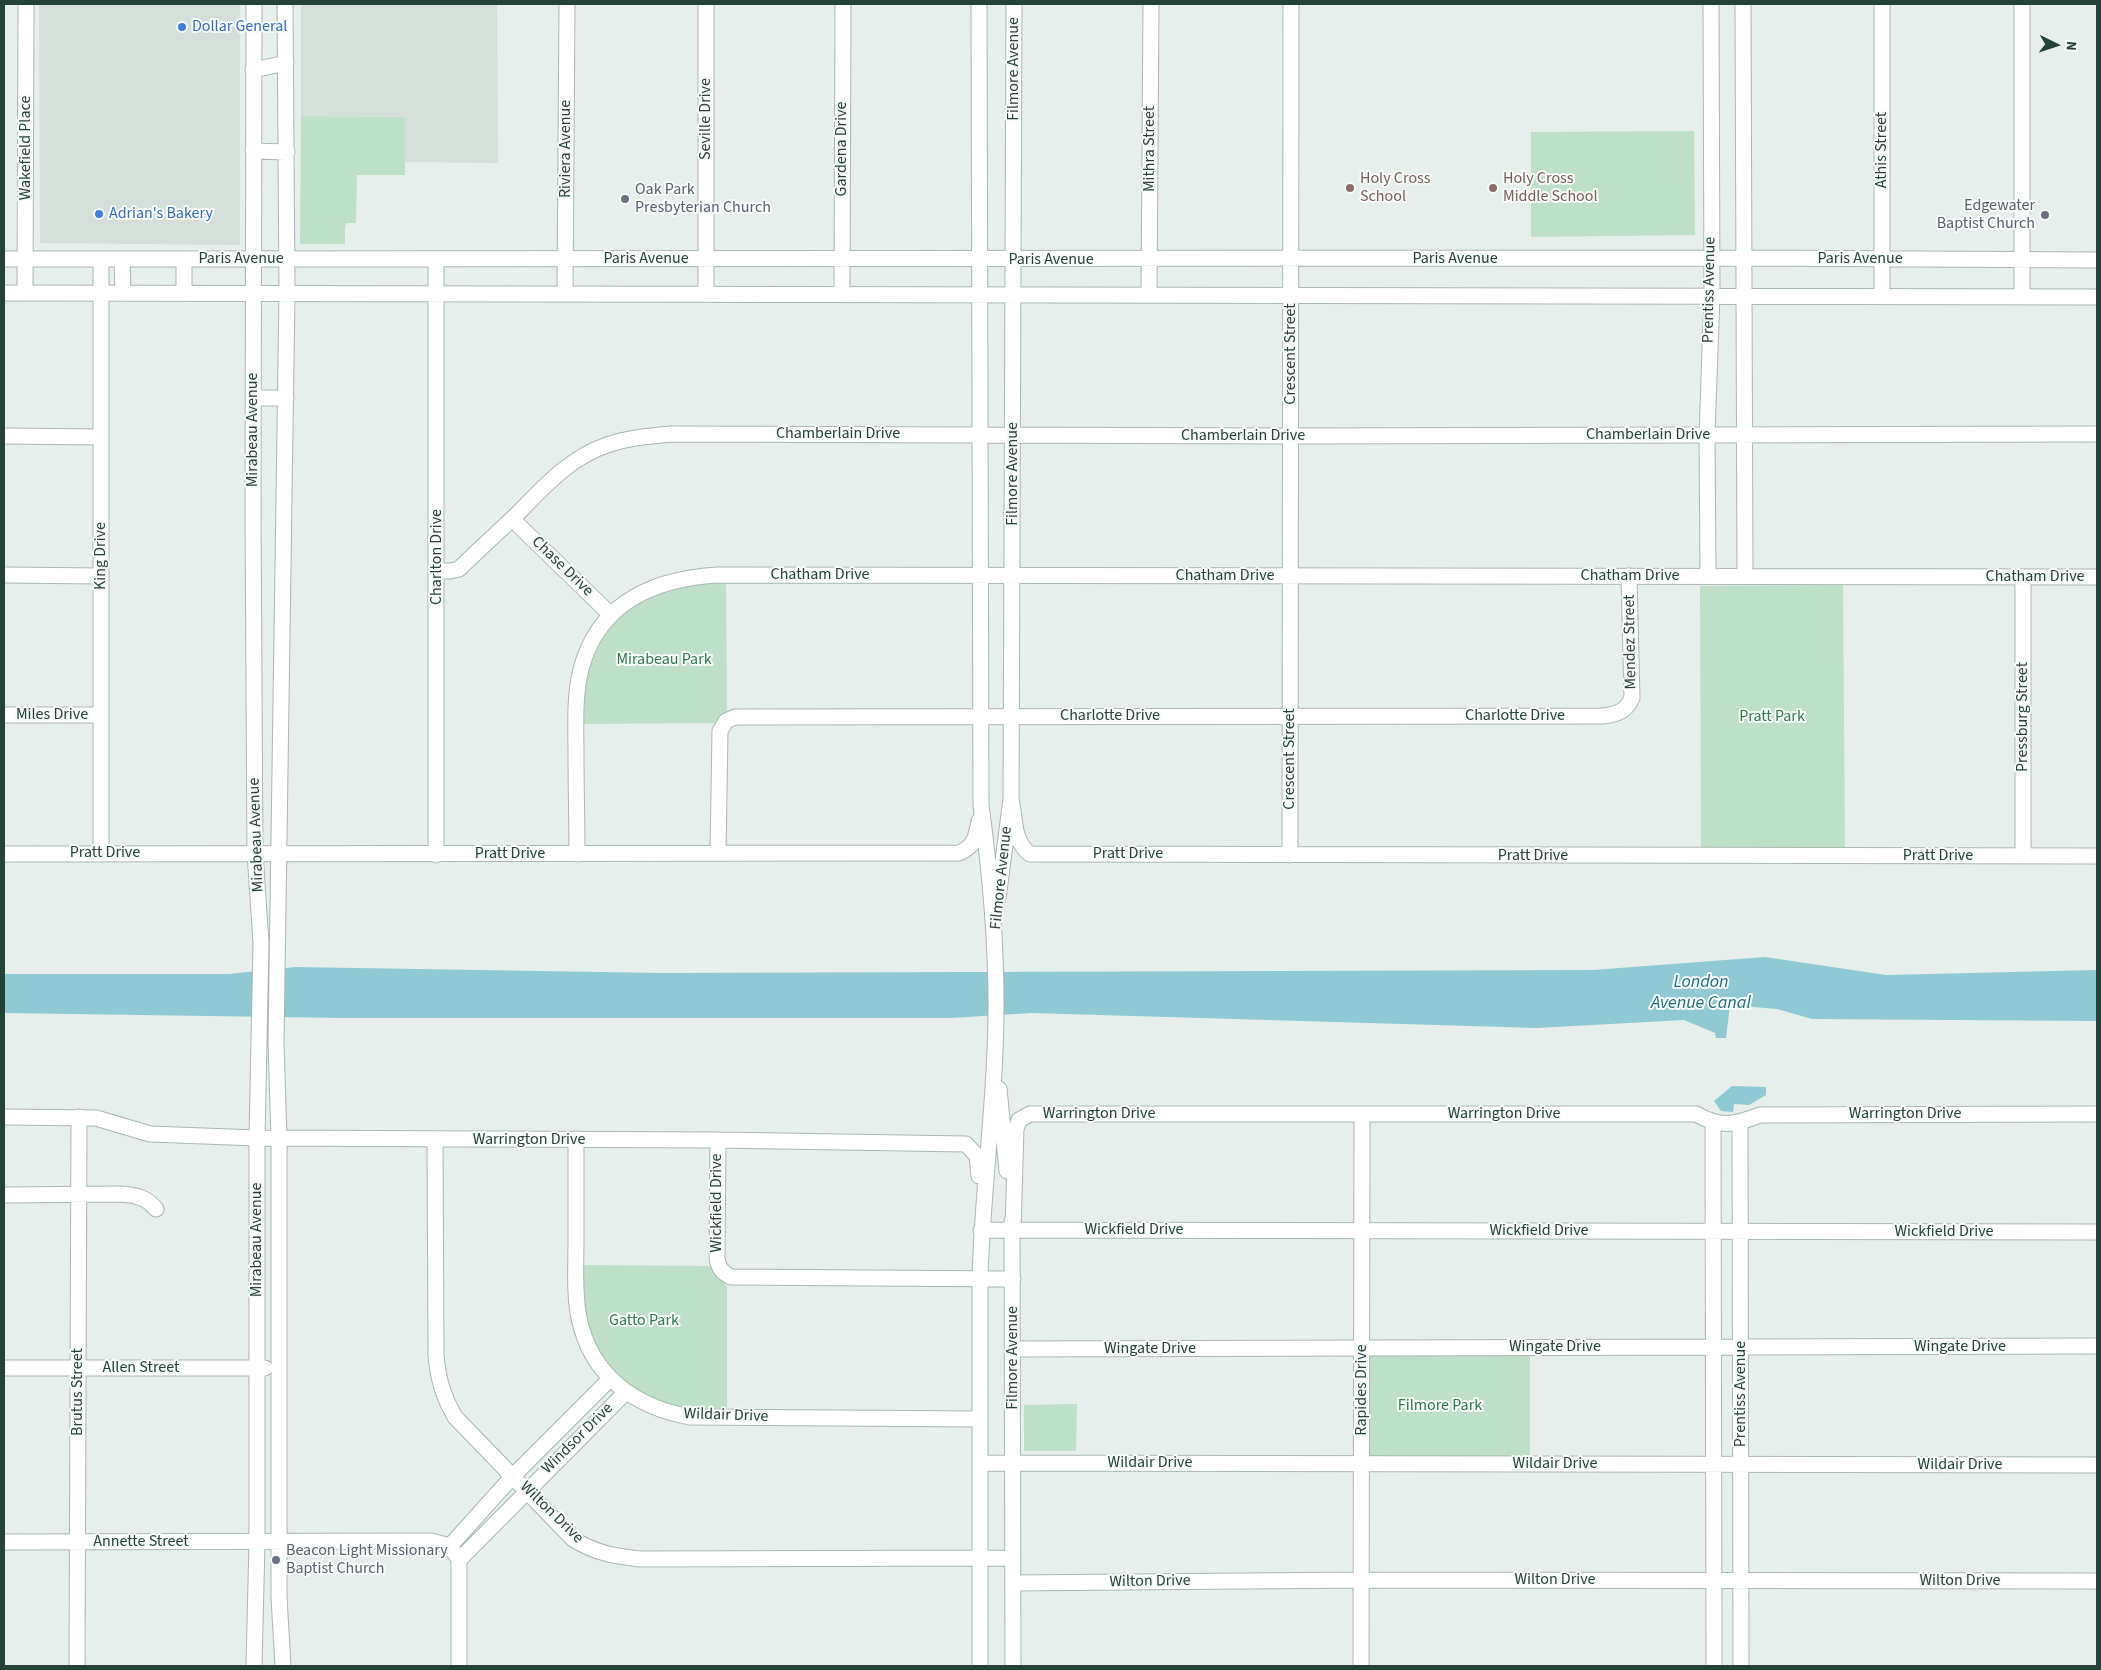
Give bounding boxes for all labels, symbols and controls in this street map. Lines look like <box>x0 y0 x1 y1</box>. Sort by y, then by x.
place label: Dollar General <box>192 17 287 37</box>
street label: Filmore Avenue <box>1004 17 1024 121</box>
north arrow <box>2031 20 2081 70</box>
marker: Dollar General <box>176 21 188 33</box>
text: N <box>2061 41 2081 51</box>
street label: Seville Drive <box>696 78 716 160</box>
street label: Wakefield Place <box>16 96 36 200</box>
street label: Riviera Avenue <box>556 100 576 198</box>
street label: Gardena Drive <box>832 102 852 196</box>
street label: Mithra Street <box>1140 106 1160 192</box>
street label: Athis Street <box>1872 112 1892 188</box>
place label: Holy Cross School <box>1360 169 1430 207</box>
place label: Holy Cross Middle School <box>1503 169 1598 207</box>
place label: Oak Park Presbyterian Church <box>635 180 771 218</box>
marker: Holy Cross School <box>1344 182 1356 194</box>
marker: Holy Cross Middle School <box>1487 182 1499 194</box>
marker: Oak Park Presbyterian Church <box>619 193 631 205</box>
place label: Edgewater Baptist Church <box>1937 196 2035 234</box>
place label: Adrian's Bakery <box>109 204 213 224</box>
marker: Adrian's Bakery <box>93 208 105 220</box>
marker: Edgewater Baptist Church <box>2039 209 2051 221</box>
street label: Prentiss Avenue <box>1699 237 1721 343</box>
street label: Paris Avenue <box>198 249 284 269</box>
street label: Paris Avenue <box>603 249 689 269</box>
street label: Paris Avenue <box>1412 249 1498 269</box>
street label: Paris Avenue <box>1817 249 1903 269</box>
street label: Paris Avenue <box>1008 250 1094 270</box>
street label: Crescent Street <box>1281 303 1301 405</box>
street label: Mirabeau Avenue <box>243 373 263 487</box>
street label: Filmore Avenue <box>1003 422 1023 526</box>
street label: Chamberlain Drive <box>776 424 900 444</box>
street label: Chamberlain Drive <box>1586 425 1710 445</box>
street label: Chamberlain Drive <box>1181 426 1305 446</box>
street label: Charlton Drive <box>427 509 447 605</box>
street label: King Drive <box>91 522 111 590</box>
street label: Chase Drive <box>527 533 597 601</box>
street label: Chatham Drive <box>770 565 870 585</box>
street label: Chatham Drive <box>1175 566 1275 586</box>
street label: Chatham Drive <box>1580 566 1680 586</box>
street label: Chatham Drive <box>1985 567 2085 587</box>
street label: Mendez Street <box>1621 594 1641 690</box>
park label: Mirabeau Park <box>616 650 712 670</box>
street label: Pressburg Street <box>2013 662 2033 772</box>
street label: Miles Drive <box>16 705 88 725</box>
street label: Charlotte Drive <box>1060 706 1160 726</box>
street label: Charlotte Drive <box>1465 706 1565 726</box>
park label: Pratt Park <box>1739 707 1805 727</box>
street label: Crescent Street <box>1280 708 1300 810</box>
street label: Mirabeau Avenue <box>245 777 269 893</box>
street label: Filmore Avenue <box>987 825 1017 931</box>
street label: Pratt Drive <box>70 843 140 863</box>
street label: Pratt Drive <box>475 844 545 864</box>
street label: Pratt Drive <box>1093 844 1163 864</box>
street label: Pratt Drive <box>1498 846 1568 866</box>
street label: Pratt Drive <box>1903 846 1973 866</box>
water label: London Avenue Canal <box>1651 972 1751 1014</box>
street label: Warrington Drive <box>1043 1104 1155 1124</box>
street label: Warrington Drive <box>1448 1104 1560 1124</box>
street label: Warrington Drive <box>1849 1104 1961 1124</box>
street label: Warrington Drive <box>473 1130 585 1150</box>
street label: Wickfield Drive <box>707 1153 727 1253</box>
street label: Mirabeau Avenue <box>247 1183 267 1297</box>
street label: Wickfield Drive <box>1084 1220 1184 1240</box>
street label: Wickfield Drive <box>1489 1221 1589 1241</box>
street label: Wickfield Drive <box>1894 1222 1994 1242</box>
street label: Filmore Avenue <box>1003 1306 1023 1410</box>
park label: Gatto Park <box>609 1311 679 1331</box>
street label: Wingate Drive <box>1509 1337 1601 1357</box>
street label: Wingate Drive <box>1914 1337 2006 1357</box>
street label: Wingate Drive <box>1104 1339 1196 1359</box>
street label: Prentiss Avenue <box>1731 1341 1751 1447</box>
street label: Rapides Drive <box>1352 1344 1372 1436</box>
street label: Brutus Street <box>68 1348 88 1436</box>
street label: Allen Street <box>103 1358 179 1378</box>
park label: Filmore Park <box>1398 1396 1482 1416</box>
street label: Windsor Drive <box>538 1399 618 1479</box>
street label: Wildair Drive <box>683 1405 769 1427</box>
street label: Wildair Drive <box>1108 1453 1192 1473</box>
street label: Wildair Drive <box>1513 1454 1597 1474</box>
street label: Wildair Drive <box>1918 1455 2002 1475</box>
street label: Wilton Drive <box>515 1478 587 1548</box>
street label: Annette Street <box>93 1532 189 1552</box>
place label: Beacon Light Missionary Baptist Church <box>286 1541 448 1579</box>
marker: Beacon Light Missionary Baptist Church <box>270 1554 282 1566</box>
street label: Wilton Drive <box>1514 1570 1596 1590</box>
street label: Wilton Drive <box>1919 1571 2001 1591</box>
street label: Wilton Drive <box>1109 1572 1191 1592</box>

